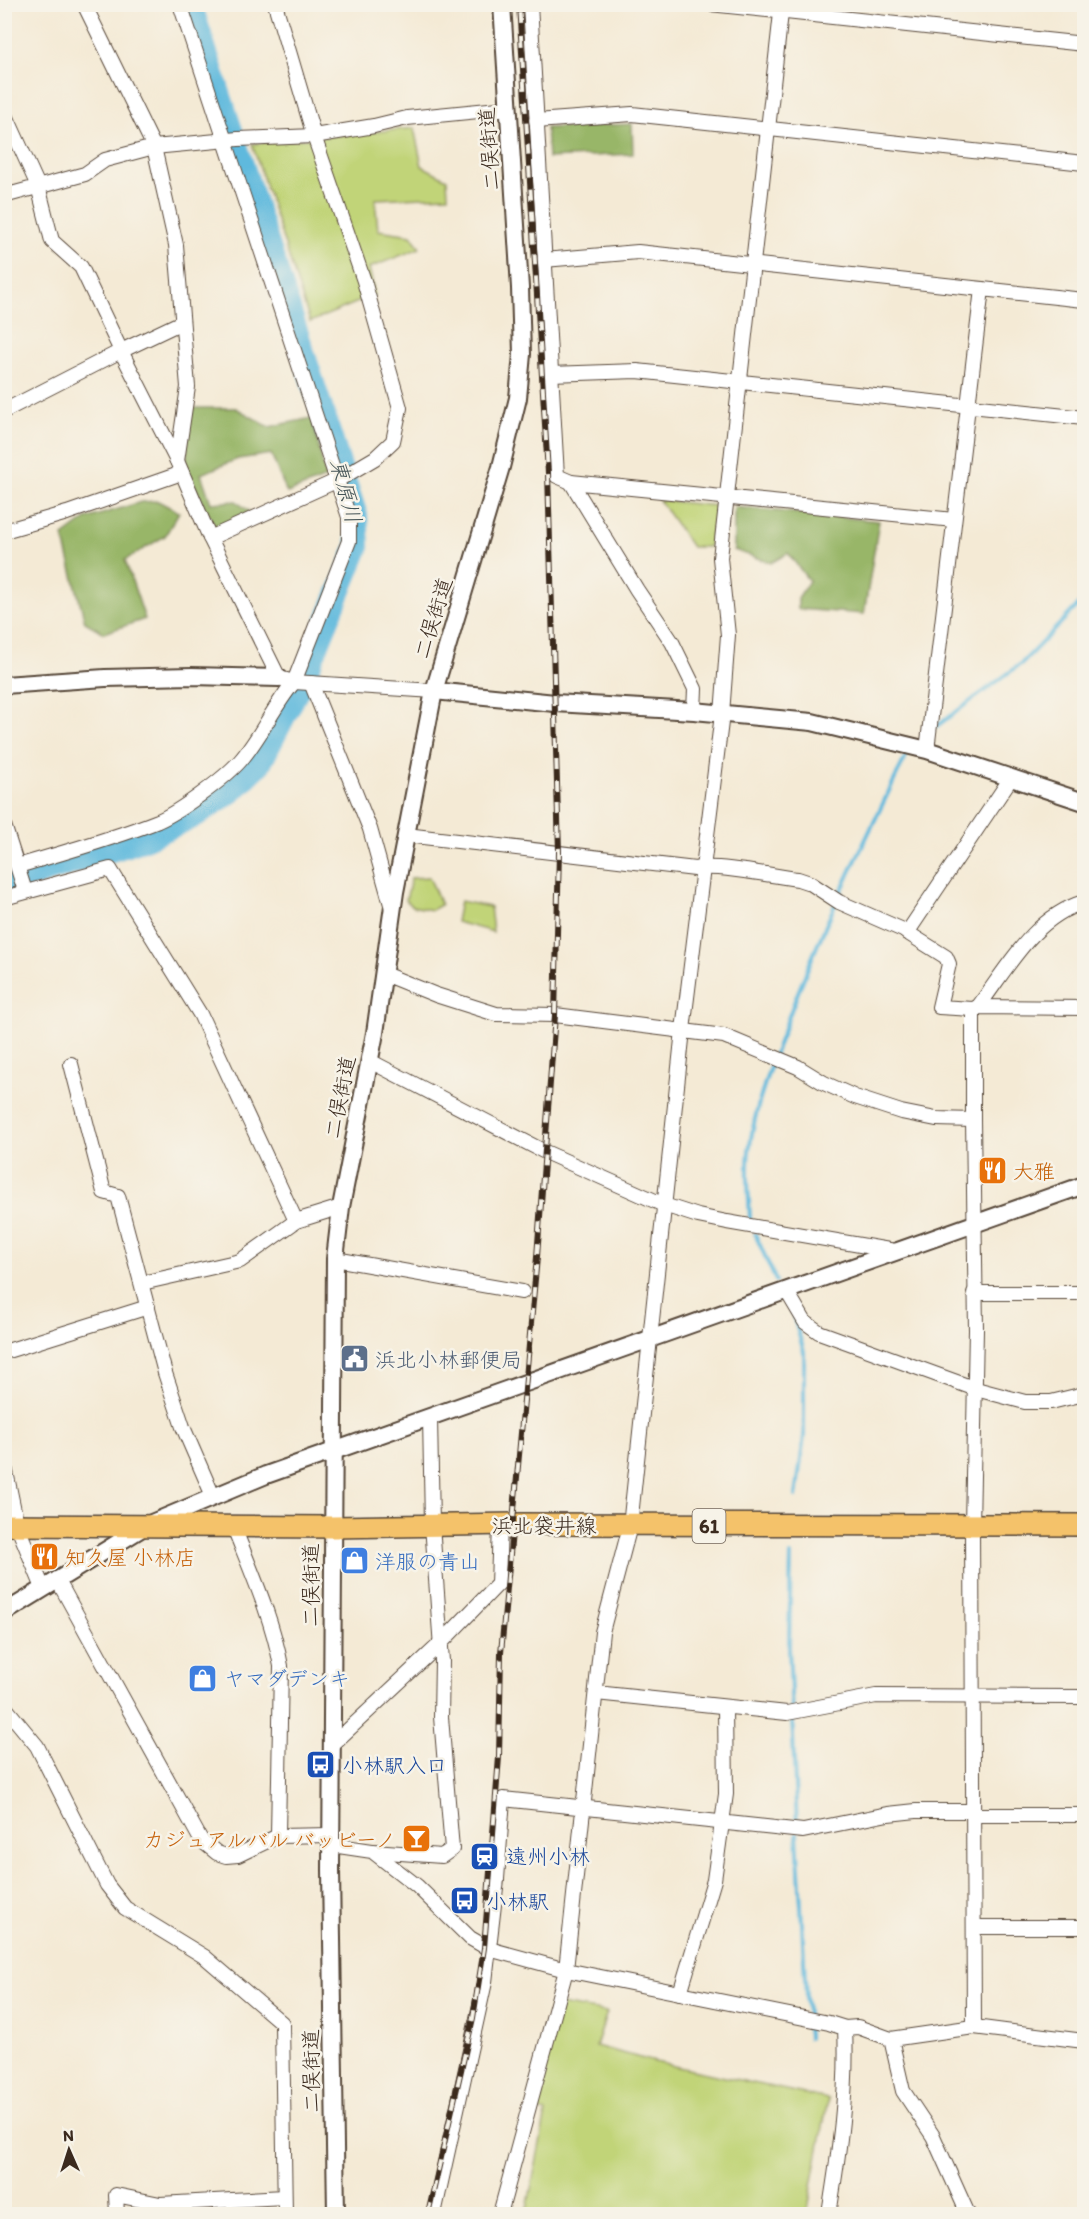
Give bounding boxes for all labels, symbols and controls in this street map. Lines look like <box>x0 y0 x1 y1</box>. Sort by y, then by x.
street label: 二俣街道 <box>474 106 504 192</box>
water label: 東原川 <box>324 456 368 526</box>
street label: 二俣街道 <box>409 574 457 662</box>
street label: 二俣街道 <box>320 1053 360 1141</box>
restaurant icon: 大雅 <box>976 1155 1008 1187</box>
place label: 大雅 <box>1013 1159 1055 1184</box>
public building icon: 浜北小林郵便局 <box>338 1343 370 1375</box>
place label: 浜北小林郵便局 <box>375 1347 522 1372</box>
road number: 61 <box>692 1509 726 1543</box>
street label: 浜北袋井線 <box>492 1513 597 1538</box>
restaurant icon: 知久屋 小林店 <box>28 1541 60 1573</box>
street label: 二俣街道 <box>298 1543 323 1627</box>
place label: 知久屋 小林店 <box>65 1545 196 1570</box>
shop icon: 洋服の青山 <box>338 1545 370 1577</box>
place label: 洋服の青山 <box>375 1549 480 1574</box>
shop icon: ヤマダデンキ <box>187 1662 219 1694</box>
place label: ヤマダデンキ <box>224 1666 350 1691</box>
bus stop icon: 小林駅入口 <box>305 1749 337 1781</box>
place label: 小林駅入口 <box>342 1753 447 1778</box>
bar icon: カジュアルバル バッビーノ <box>401 1823 433 1855</box>
place label: カジュアルバル バッビーノ <box>143 1827 396 1852</box>
station icon: 遠州小林 <box>469 1840 501 1872</box>
place label: 遠州小林 <box>506 1844 590 1869</box>
bus stop icon: 小林駅 <box>449 1885 481 1917</box>
place label: 小林駅 <box>486 1889 549 1914</box>
street label: 二俣街道 <box>298 2029 324 2113</box>
north arrow <box>39 2120 99 2180</box>
text: N <box>62 2126 74 2145</box>

